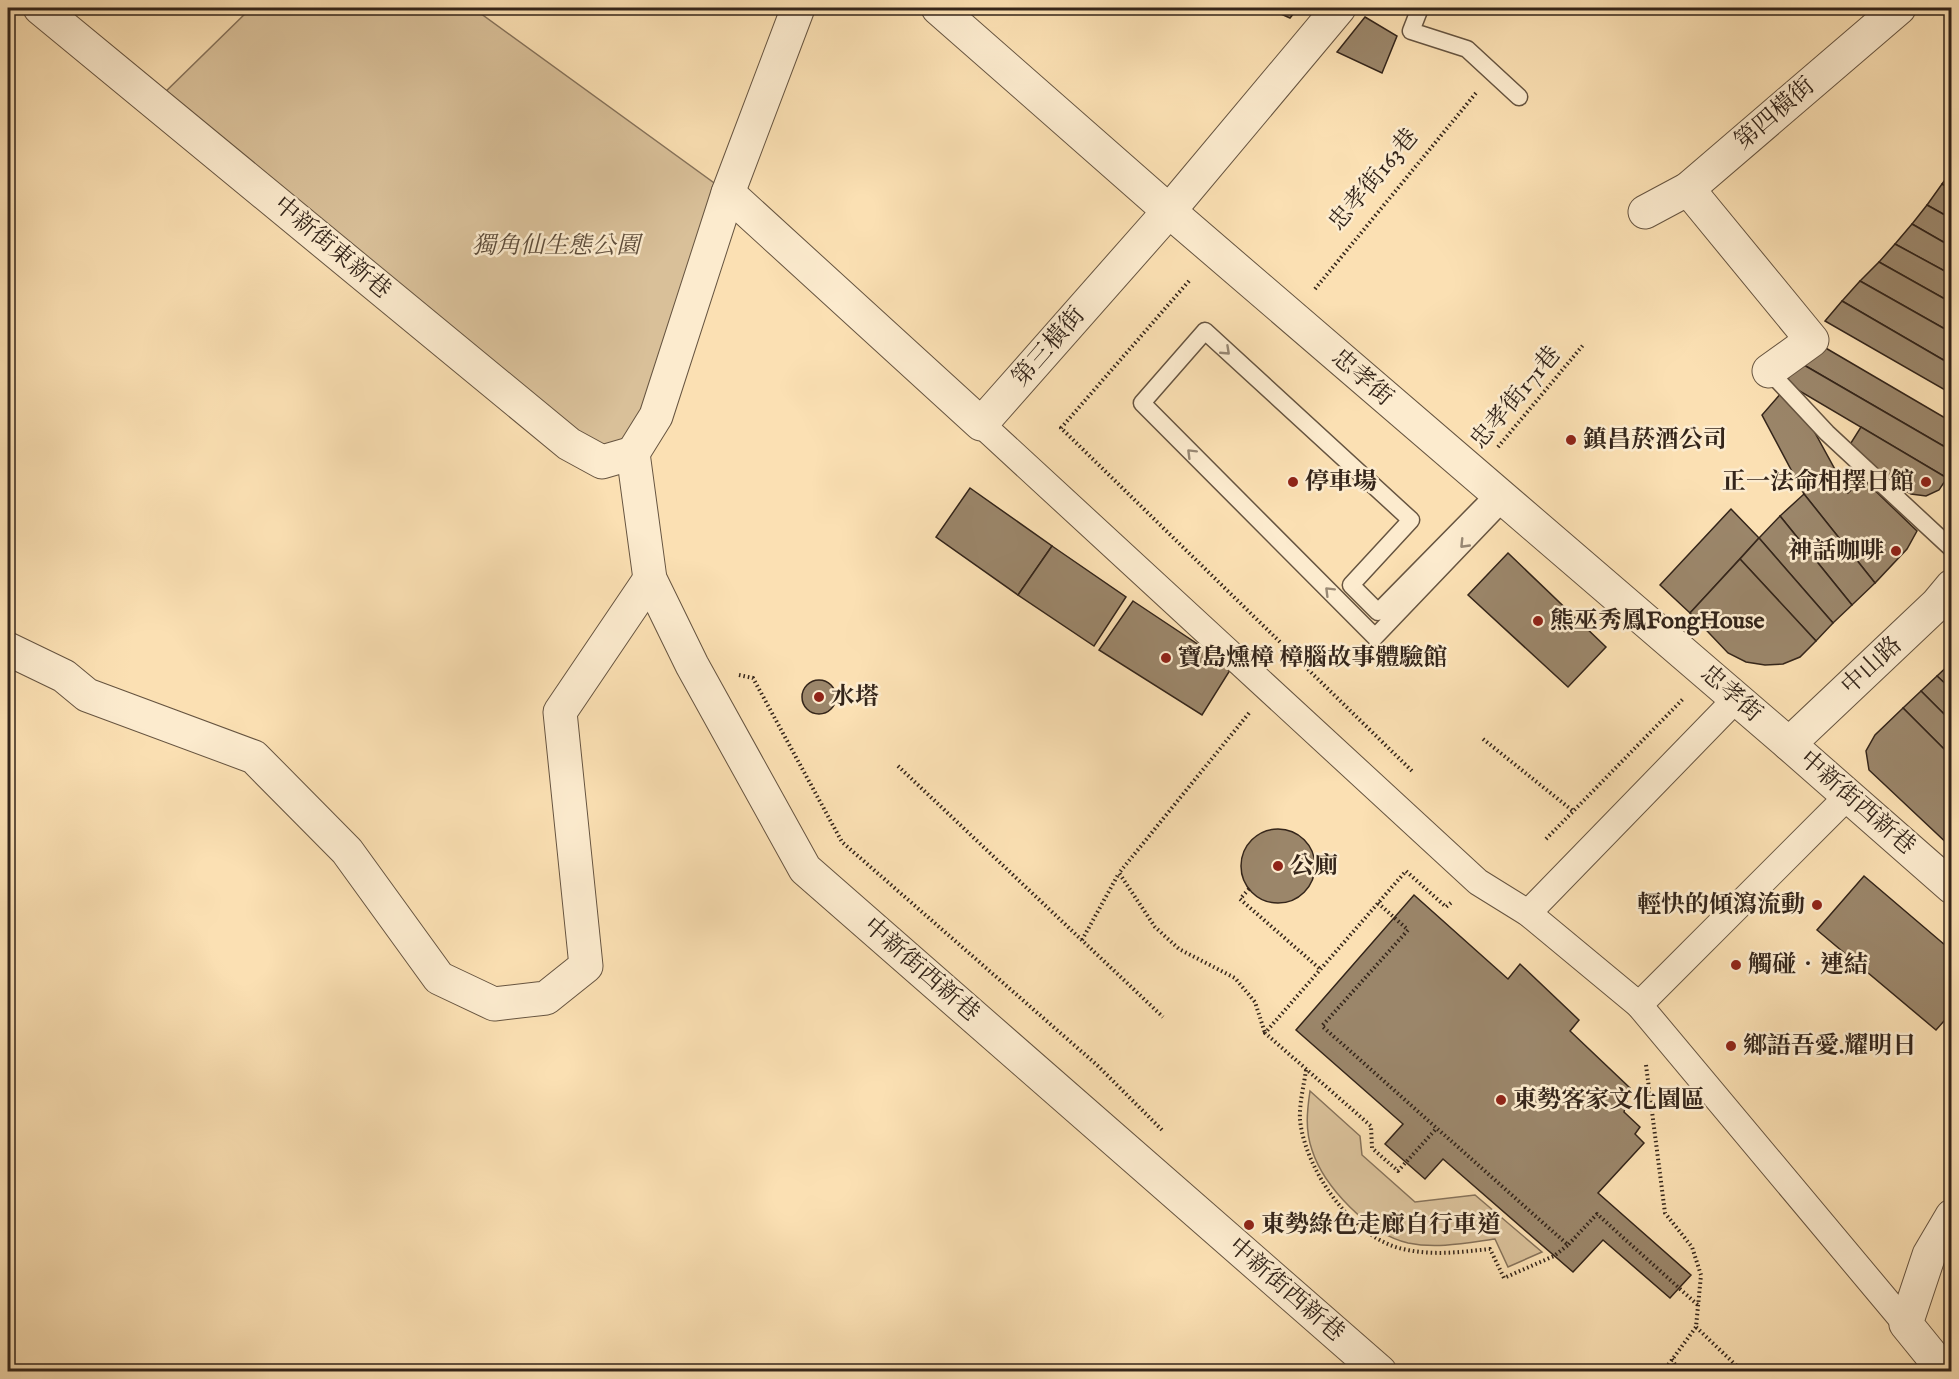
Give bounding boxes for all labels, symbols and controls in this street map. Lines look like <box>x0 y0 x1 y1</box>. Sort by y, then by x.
street label: 第四橫街 <box>1729 71 1821 157</box>
street label: 忠孝街163巷 <box>1322 123 1426 237</box>
street label: 中新街東新巷 <box>267 190 397 306</box>
park label: 獨角仙生態公園 <box>472 231 644 262</box>
street label: 第三橫街 <box>1006 301 1092 393</box>
street label: 忠孝街171巷 <box>1464 340 1568 456</box>
one-way arrow <box>1219 343 1230 354</box>
street label: 忠孝街 <box>1325 343 1399 413</box>
place label: 鎮昌菸酒公司 <box>1583 425 1727 456</box>
marker: 鎮昌菸酒公司 <box>1564 433 1578 447</box>
one-way arrow <box>1187 449 1198 459</box>
place label: 停車場 <box>1305 467 1377 498</box>
place label: 正一法命相擇日館 <box>1722 467 1914 498</box>
marker: 停車場 <box>1286 475 1300 489</box>
marker: 正一法命相擇日館 <box>1919 475 1933 489</box>
one-way arrow <box>1461 536 1472 547</box>
place label: 神話咖啡 <box>1788 536 1884 567</box>
marker: 神話咖啡 <box>1889 544 1903 558</box>
one-way arrow <box>1325 587 1335 598</box>
place label: 熊巫秀鳳FongHouse <box>1550 606 1764 637</box>
marker: 熊巫秀鳳FongHouse <box>1531 614 1545 628</box>
street label: 中山路 <box>1835 630 1909 702</box>
place label: 寶島燻樟 樟腦故事體驗館 <box>1178 643 1447 674</box>
marker: 寶島燻樟 樟腦故事體驗館 <box>1159 651 1173 665</box>
street label: 忠孝街 <box>1694 659 1768 729</box>
place label: 水塔 <box>831 682 879 713</box>
marker: 水塔 <box>812 690 826 704</box>
street label: 中新街西新巷 <box>1792 744 1922 862</box>
place label: 公廁 <box>1290 851 1338 882</box>
marker: 公廁 <box>1271 859 1285 873</box>
place label: 輕快的傾瀉流動 <box>1637 890 1805 921</box>
marker: 輕快的傾瀉流動 <box>1810 898 1824 912</box>
street label: 中新街西新巷 <box>856 911 986 1029</box>
place label: 觸碰‧連結 <box>1748 950 1868 981</box>
marker: 觸碰‧連結 <box>1729 958 1743 972</box>
place label: 鄉語吾愛.耀明日 <box>1743 1031 1916 1062</box>
marker: 鄉語吾愛.耀明日 <box>1724 1039 1738 1053</box>
place label: 東勢客家文化園區 <box>1513 1085 1705 1116</box>
marker: 東勢客家文化園區 <box>1494 1093 1508 1107</box>
place label: 東勢綠色走廊自行車道 <box>1261 1210 1501 1241</box>
marker: 東勢綠色走廊自行車道 <box>1242 1218 1256 1232</box>
street label: 中新街西新巷 <box>1221 1231 1351 1349</box>

